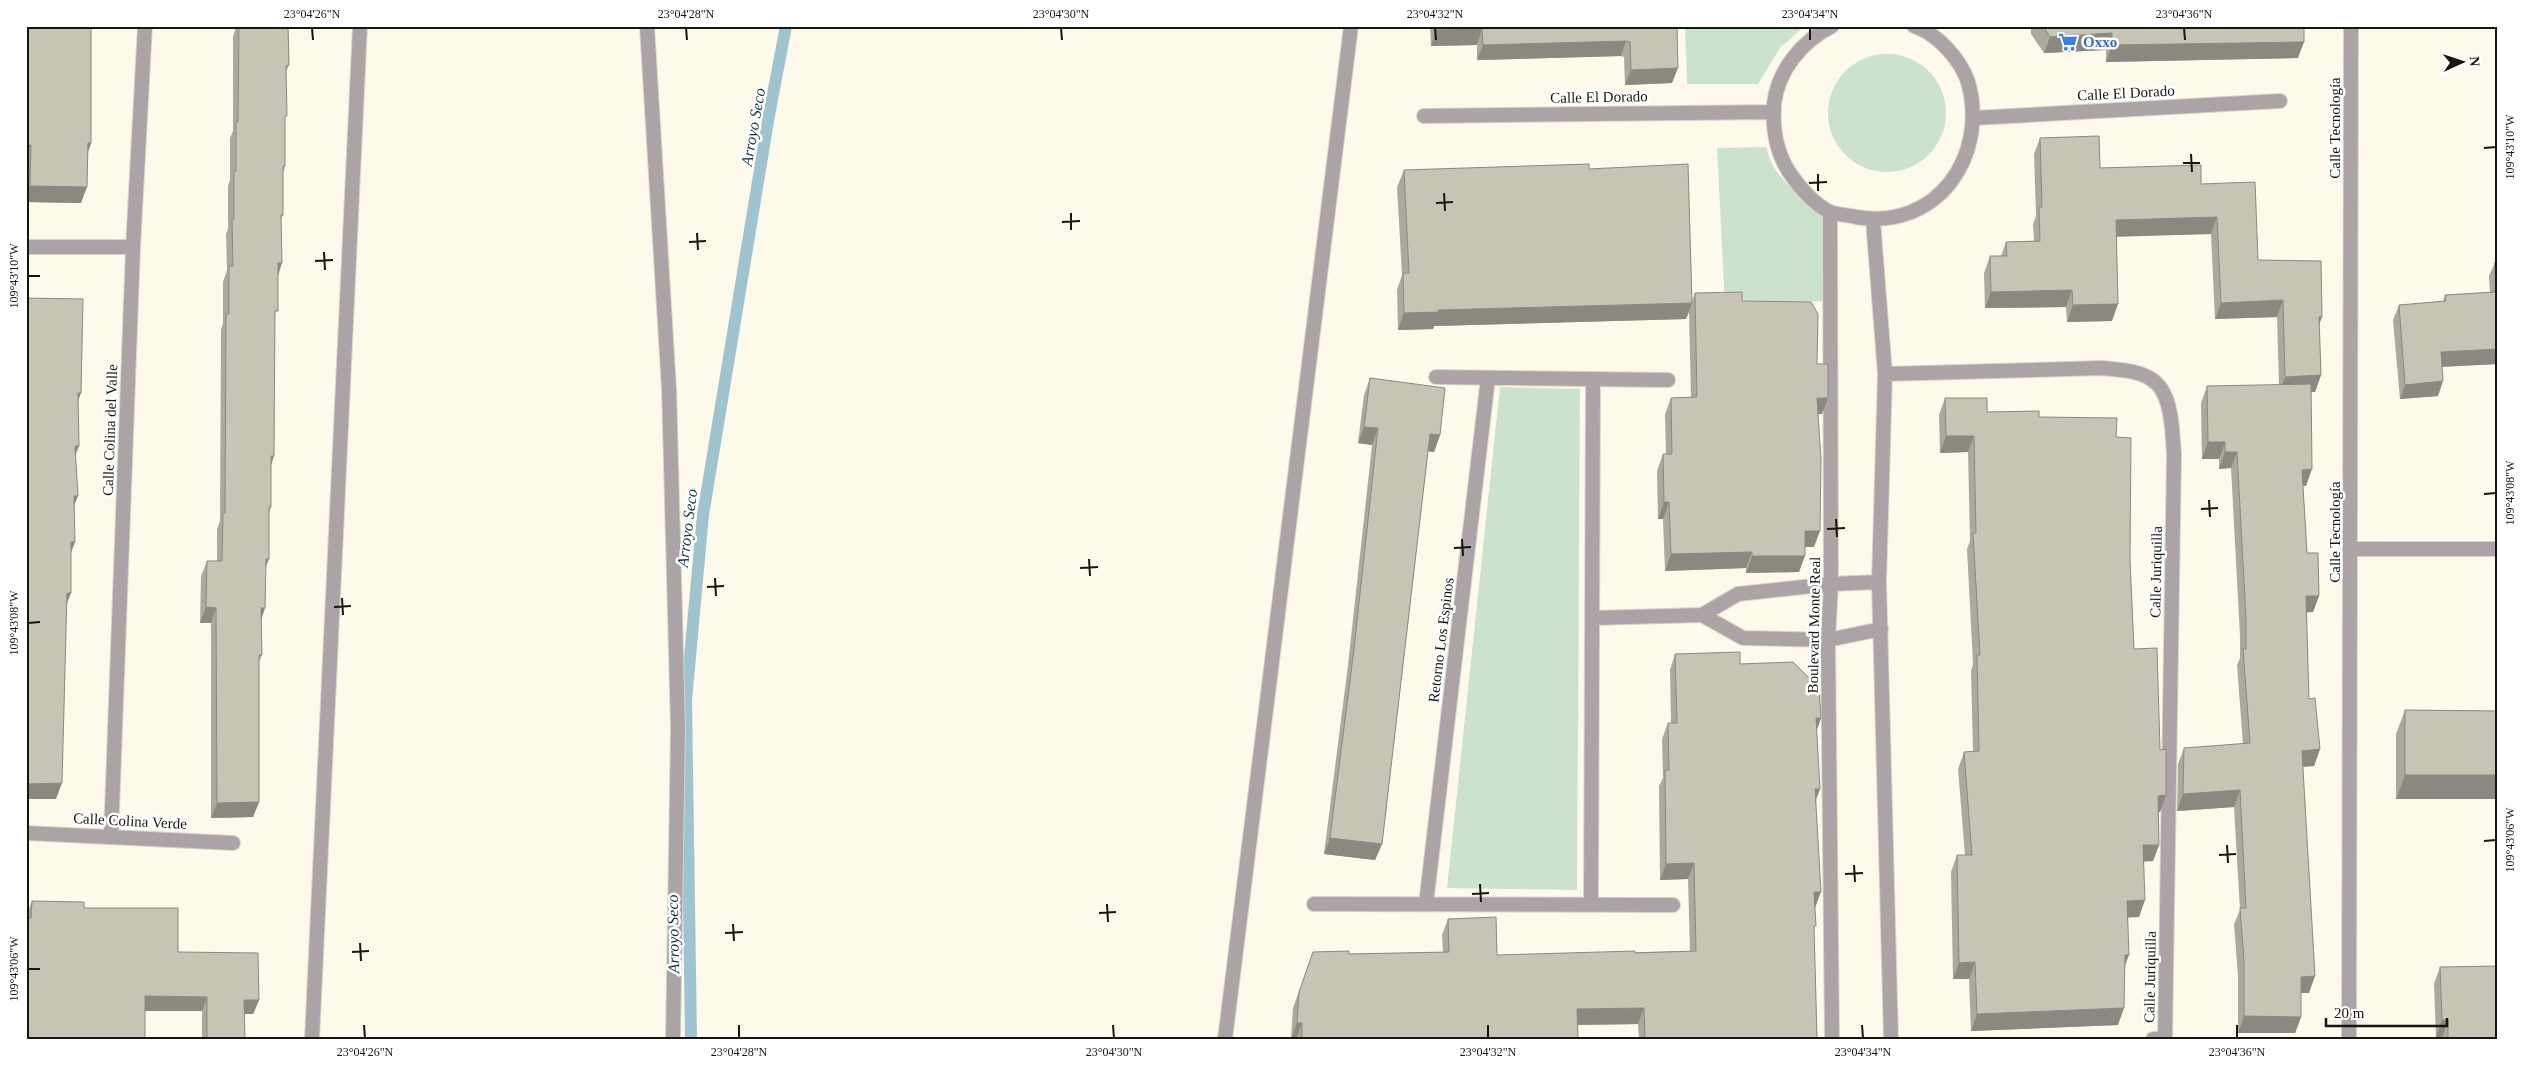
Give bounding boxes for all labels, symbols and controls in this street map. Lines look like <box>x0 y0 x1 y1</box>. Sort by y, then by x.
text: 23°04'26"N <box>284 7 341 21</box>
text: 23°04'28"N <box>658 7 715 21</box>
text: 23°04'30"N <box>1033 7 1090 21</box>
text: 23°04'32"N <box>1407 7 1464 21</box>
text: 23°04'34"N <box>1782 7 1839 21</box>
text: 23°04'36"N <box>2156 7 2213 21</box>
supermarket icon: Oxxo <box>2057 31 2079 53</box>
place label: Oxxo <box>2083 34 2117 50</box>
north arrow <box>2436 38 2486 88</box>
text: N <box>2467 56 2482 67</box>
street label: Calle Tecnología <box>2327 77 2343 179</box>
street label: Calle El Dorado <box>2077 82 2175 104</box>
water label: Arroyo Seco <box>738 87 769 169</box>
street label: Calle El Dorado <box>1550 88 1648 106</box>
text: 109°43'10"W <box>2503 114 2517 180</box>
text: 109°43'10"W <box>7 243 21 309</box>
street label: Calle Colina del Valle <box>100 364 120 496</box>
text: 109°43'08"W <box>2503 460 2517 526</box>
street label: Calle Tecnología <box>2327 481 2343 583</box>
water label: Arroyo Seco <box>674 488 701 569</box>
street label: Calle Juriquilla <box>2147 525 2165 618</box>
street label: Boulevard Monte Real <box>1805 557 1823 693</box>
street label: Retorno Los Espinos <box>1425 576 1457 703</box>
text: 109°43'08"W <box>7 590 21 656</box>
text: 109°43'06"W <box>2503 807 2517 873</box>
street label: Calle Colina Verde <box>73 810 188 832</box>
water label: Arroyo Seco <box>664 894 683 975</box>
street label: Calle Juriquilla <box>2141 930 2159 1023</box>
text: 109°43'06"W <box>7 936 21 1002</box>
scale bar <box>2326 995 2448 1027</box>
text: 20 m <box>2334 1005 2365 1021</box>
text: 23°04'26"N <box>337 1045 394 1059</box>
text: 23°04'28"N <box>711 1045 768 1059</box>
text: 23°04'30"N <box>1086 1045 1143 1059</box>
text: 23°04'32"N <box>1460 1045 1517 1059</box>
text: 23°04'34"N <box>1835 1045 1892 1059</box>
text: 23°04'36"N <box>2209 1045 2266 1059</box>

